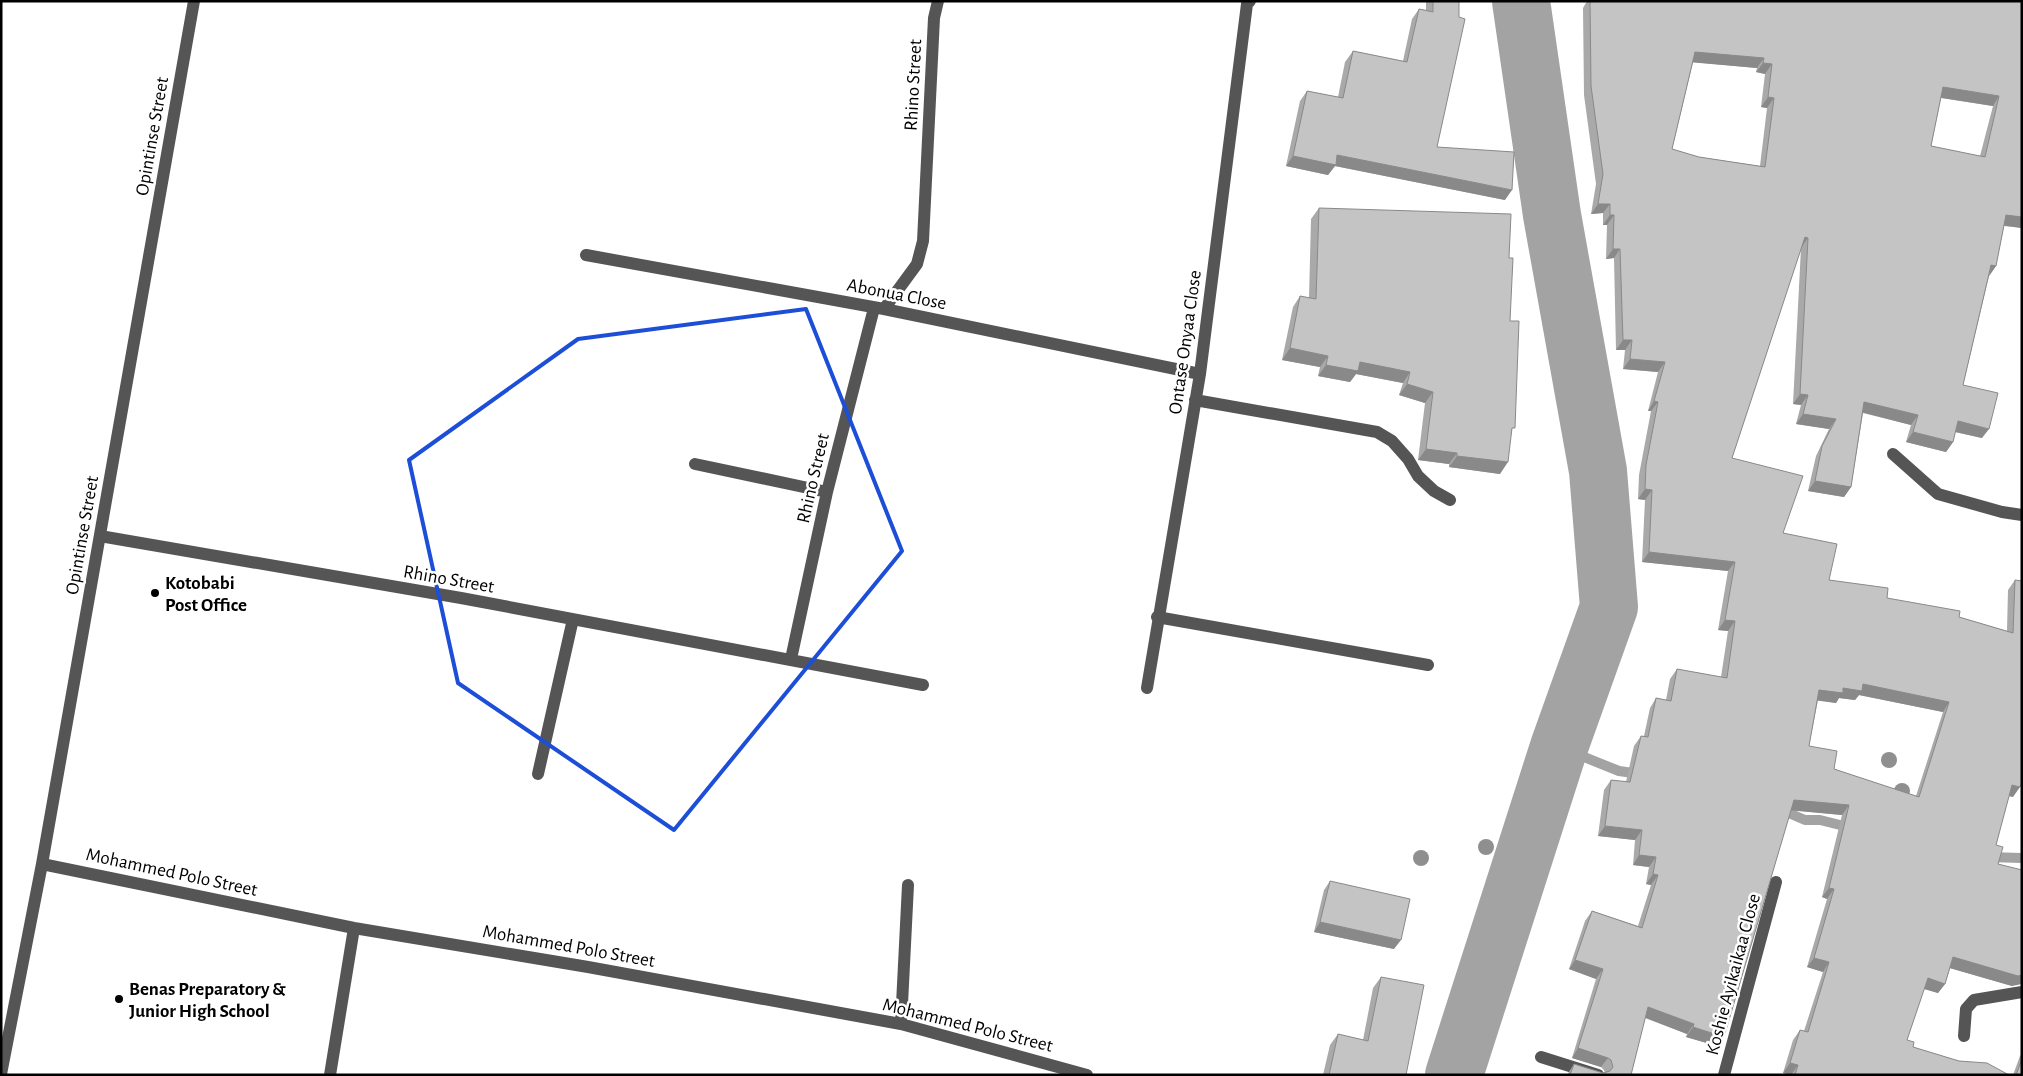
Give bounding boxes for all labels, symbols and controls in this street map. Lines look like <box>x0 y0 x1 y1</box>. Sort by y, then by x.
street label: Rhino Street <box>902 39 925 131</box>
street label: Opintinse Street <box>133 75 172 197</box>
street label: Ontase Onyaa Close <box>1166 269 1205 415</box>
street label: Abonua Close <box>845 276 948 313</box>
street label: Rhino Street <box>794 431 833 525</box>
street label: Opintinse Street <box>63 474 102 596</box>
street label: Rhino Street <box>402 562 496 597</box>
place label: Kotobabi Post Office <box>165 574 247 615</box>
marker: Kotobabi Post Office <box>149 587 161 599</box>
street label: Mohammed Polo Street <box>84 845 259 900</box>
street label: Koshie Ayikaikaa Close <box>1703 892 1764 1057</box>
street label: Mohammed Polo Street <box>481 922 656 971</box>
place label: Benas Preparatory & Junior High School <box>129 980 286 1021</box>
marker: Benas Preparatory & Junior High School <box>113 993 125 1005</box>
street label: Mohammed Polo Street <box>881 995 1055 1056</box>

